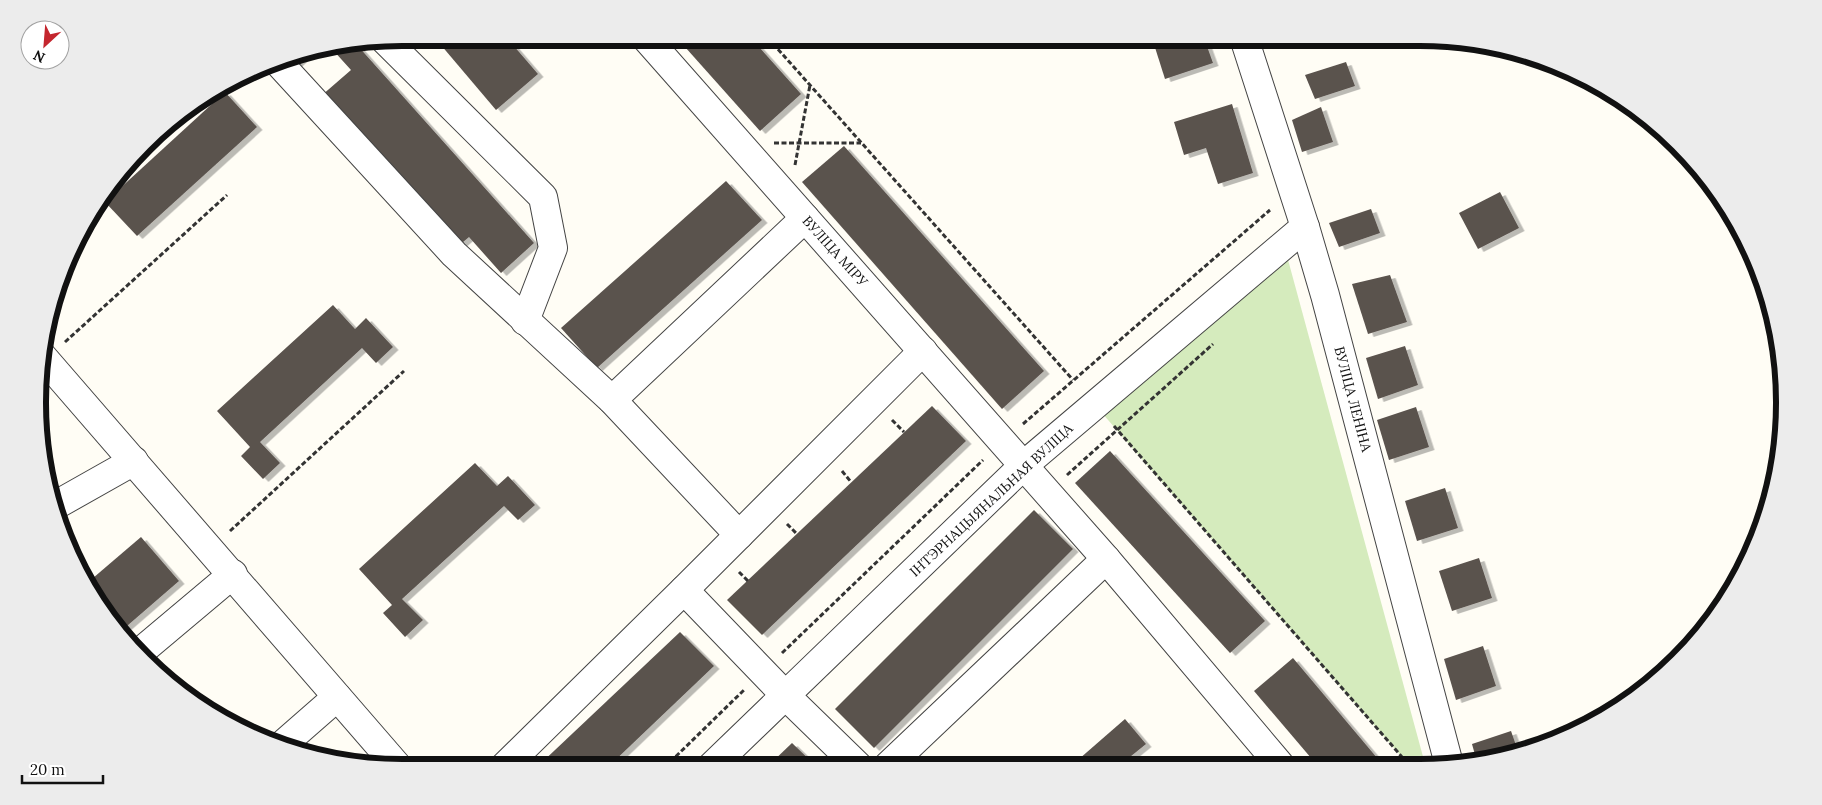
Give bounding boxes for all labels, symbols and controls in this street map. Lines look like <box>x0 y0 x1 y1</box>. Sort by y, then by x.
north arrow <box>20 20 70 70</box>
text: N <box>30 46 48 67</box>
street label: ВУЛІЦА МІРУ <box>798 212 872 291</box>
street label: ВУЛІЦА ЛЕНІНА <box>1330 344 1376 454</box>
street label: ІНТЭРНАЦЫЯНАЛЬНАЯ ВУЛІЦА <box>906 419 1077 580</box>
scale bar <box>22 752 104 784</box>
text: 20 m <box>30 760 65 779</box>

